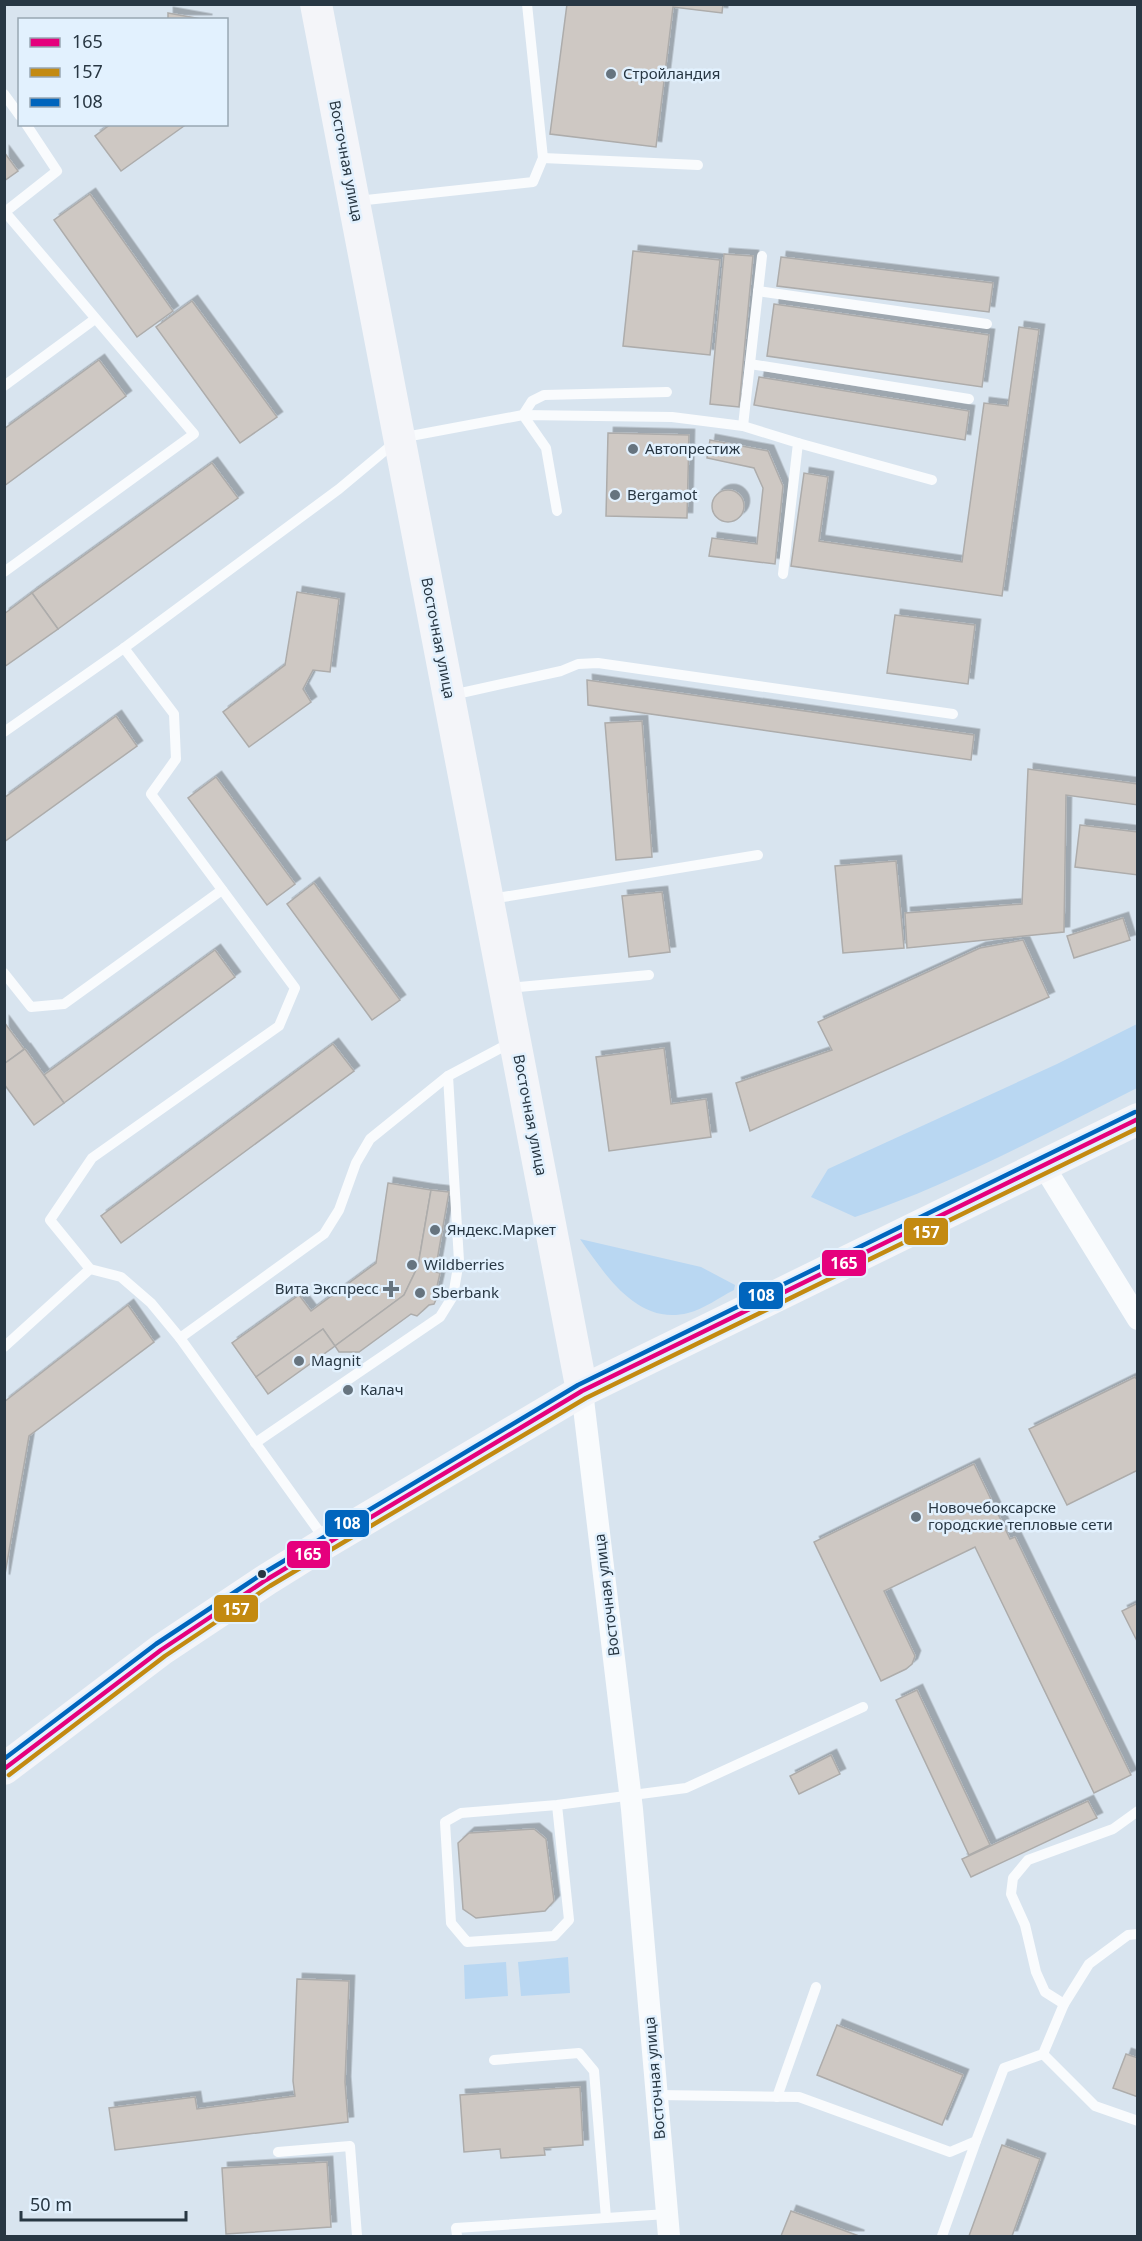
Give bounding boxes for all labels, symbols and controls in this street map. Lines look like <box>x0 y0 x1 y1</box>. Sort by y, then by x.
legend <box>18 18 228 126</box>
text: 165 <box>72 29 103 53</box>
text: 157 <box>72 59 103 83</box>
place label: Стройландия <box>623 63 720 83</box>
marker: Стройландия <box>604 67 618 81</box>
text: 108 <box>72 89 103 113</box>
street label: Восточная улица <box>325 98 369 223</box>
place label: Автопрестиж <box>645 438 741 458</box>
marker: Автопрестиж <box>626 442 640 456</box>
place label: Bergamot <box>627 484 698 504</box>
marker: Bergamot <box>608 488 622 502</box>
street label: Восточная улица <box>417 575 461 700</box>
street label: Восточная улица <box>509 1052 553 1177</box>
line badge: 157 <box>903 1217 949 1246</box>
place label: Яндекс.Маркет <box>447 1219 556 1239</box>
text: 157 <box>912 1221 940 1243</box>
marker: Яндекс.Маркет <box>428 1223 442 1237</box>
line badge: 165 <box>821 1249 867 1277</box>
text: 165 <box>830 1252 858 1274</box>
place label: Wildberries <box>424 1254 505 1274</box>
marker: Wildberries <box>405 1258 419 1272</box>
place label: Вита Экспресс <box>275 1278 379 1298</box>
line badge: 108 <box>738 1281 784 1310</box>
marker: Вита Экспресс <box>384 1282 398 1296</box>
place label: Sberbank <box>432 1282 499 1302</box>
text: 108 <box>747 1284 775 1306</box>
marker: Sberbank <box>413 1286 427 1300</box>
place label: Magnit <box>311 1350 361 1370</box>
marker: Magnit <box>292 1354 306 1368</box>
place label: Калач <box>360 1379 404 1399</box>
marker: Калач <box>341 1383 355 1397</box>
place label: Новочебоксарске городские тепловые сети <box>928 1497 1113 1534</box>
line badge: 108 <box>324 1509 370 1538</box>
marker: Новочебоксарске городские тепловые сети <box>909 1510 923 1524</box>
text: 108 <box>333 1512 361 1534</box>
street label: Восточная улица <box>589 1533 623 1657</box>
line badge: 165 <box>286 1540 331 1569</box>
text: 165 <box>294 1543 322 1565</box>
unlabelled marker <box>256 1568 268 1580</box>
line badge: 157 <box>213 1594 259 1623</box>
text: 157 <box>222 1598 250 1620</box>
street label: Восточная улица <box>639 2016 669 2140</box>
scale bar <box>21 2184 186 2222</box>
text: 50 m <box>30 2192 72 2216</box>

